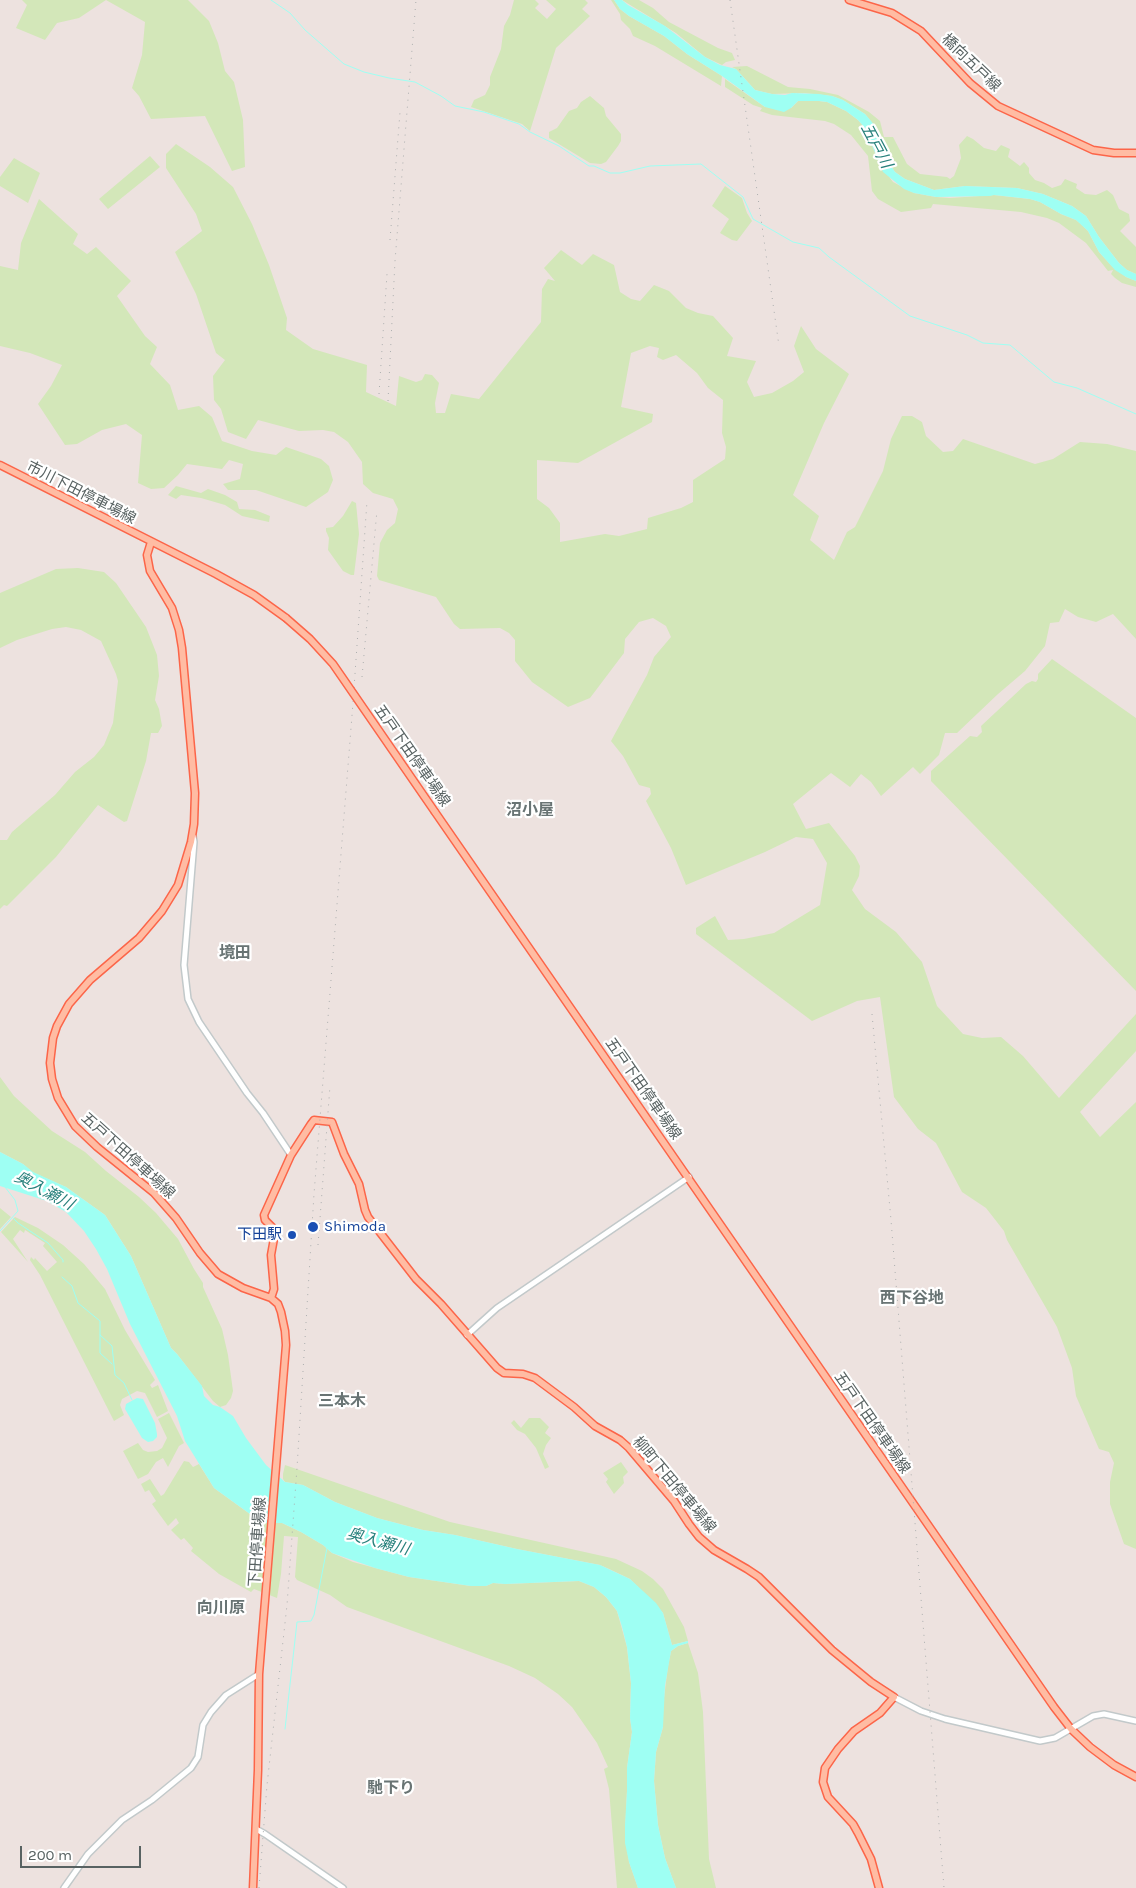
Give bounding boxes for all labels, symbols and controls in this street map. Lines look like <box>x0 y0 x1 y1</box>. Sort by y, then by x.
street label: 橋向五戸線 <box>938 30 1004 96</box>
water label: 五戸川 <box>856 120 896 172</box>
street label: 市川下田停車場線 <box>23 458 139 528</box>
street label: 五戸下田停車場線 <box>370 702 454 810</box>
district label: 沼小屋 <box>506 800 554 820</box>
district label: 境田 <box>219 943 251 963</box>
street label: 五戸下田停車場線 <box>601 1035 685 1143</box>
street label: 五戸下田停車場線 <box>77 1109 179 1203</box>
water label: 奥入瀬川 <box>11 1168 77 1214</box>
place label: Shimoda <box>324 1218 386 1236</box>
marker: Shimoda <box>306 1220 320 1234</box>
place label: 下田駅 <box>237 1226 282 1244</box>
marker: 下田駅 <box>286 1229 298 1241</box>
district label: 西下谷地 <box>880 1288 944 1308</box>
street label: 五戸下田停車場線 <box>830 1369 914 1477</box>
district label: 三本木 <box>318 1391 366 1411</box>
street label: 柳町下田停車場線 <box>629 1433 719 1537</box>
street label: 下田停車場線 <box>246 1496 270 1588</box>
water label: 奥入瀬川 <box>345 1524 411 1560</box>
district label: 向川原 <box>197 1598 245 1618</box>
district label: 馳下り <box>367 1778 415 1798</box>
scale bar <box>22 1836 144 1868</box>
text: 200 m <box>28 1846 72 1864</box>

